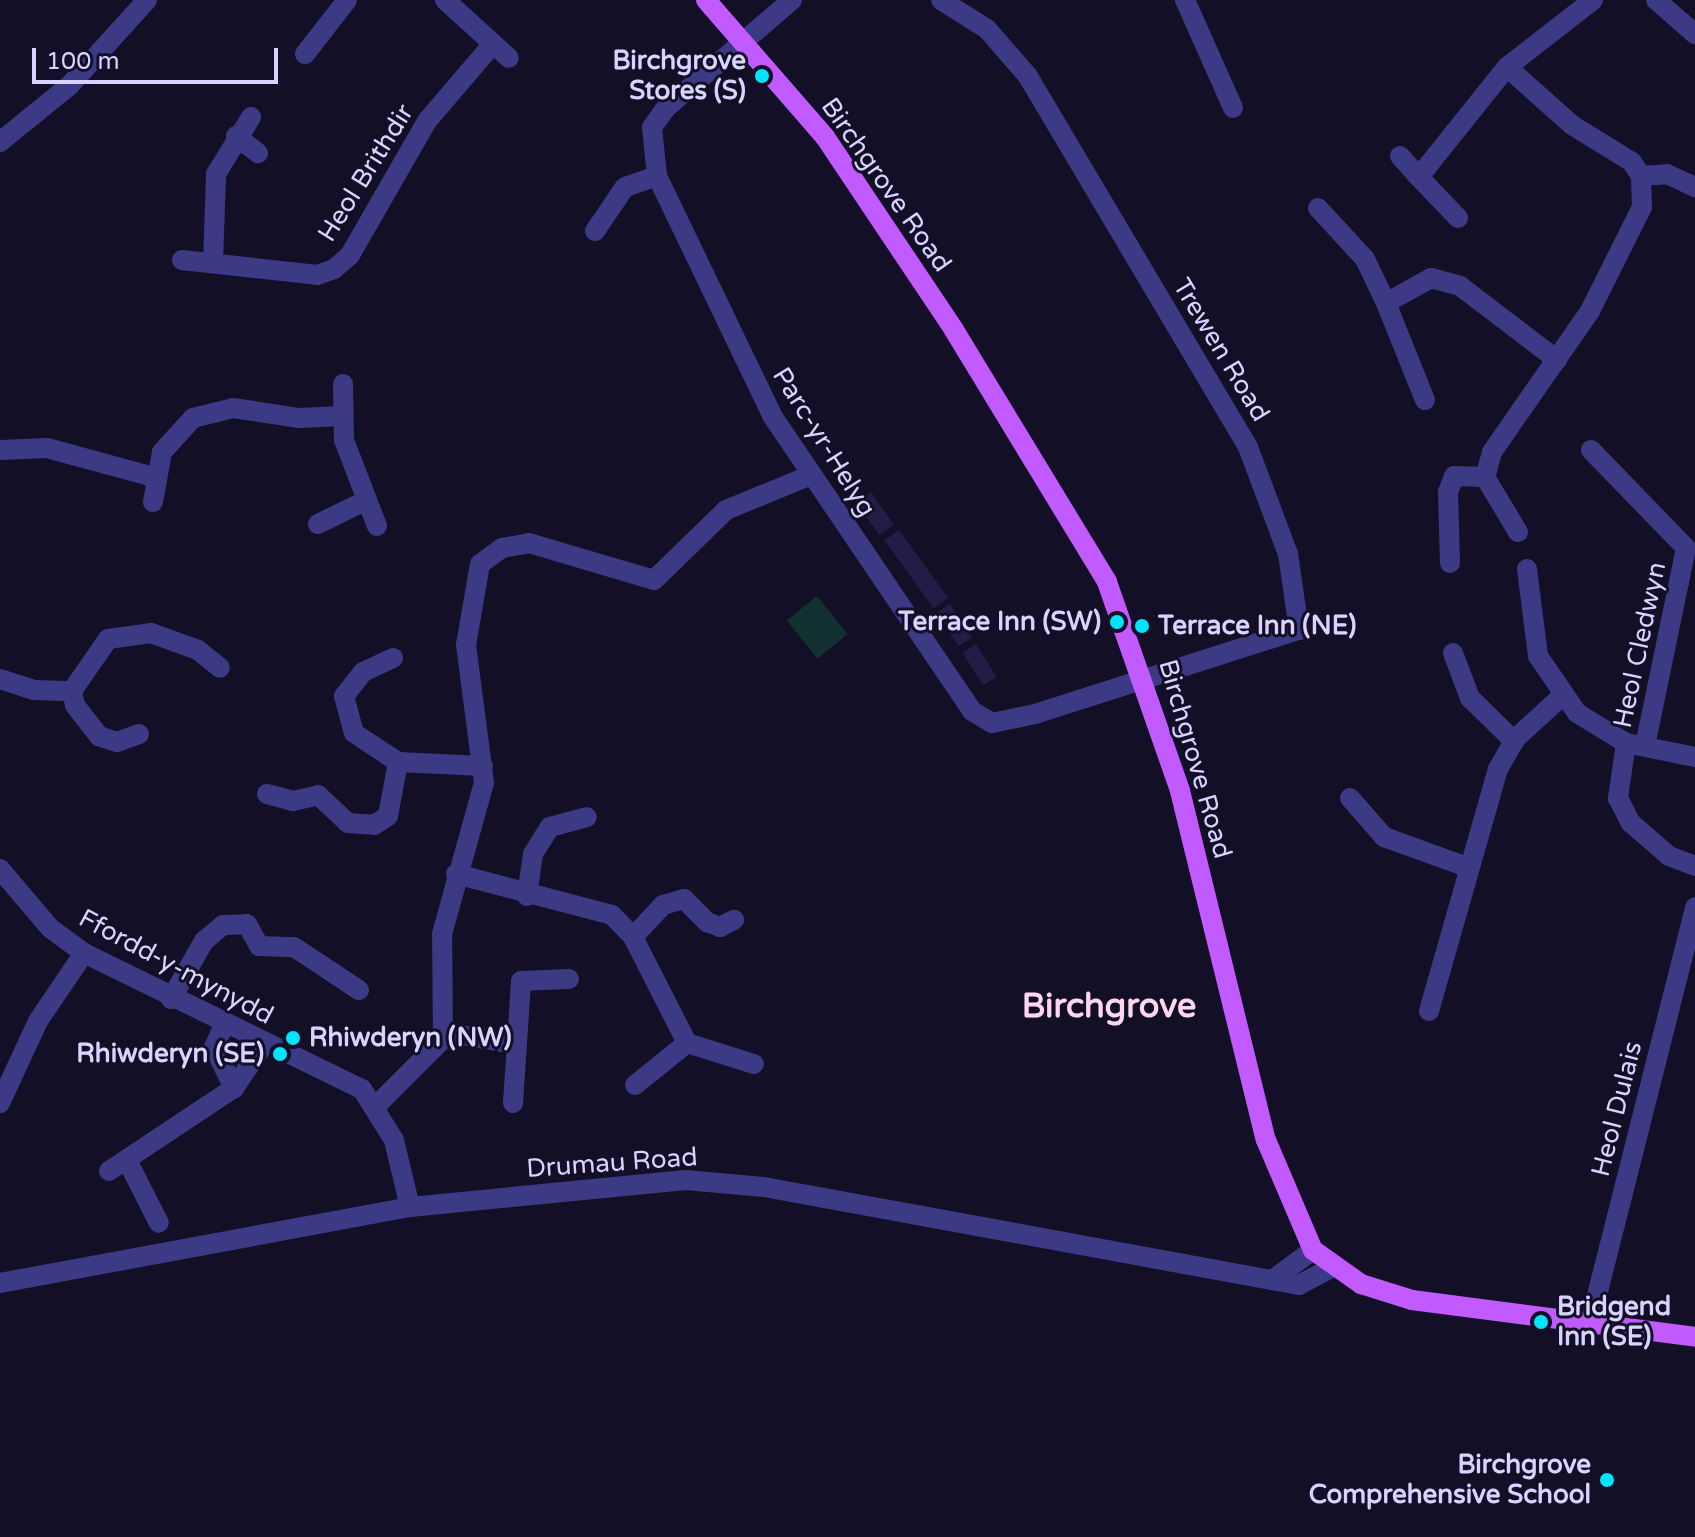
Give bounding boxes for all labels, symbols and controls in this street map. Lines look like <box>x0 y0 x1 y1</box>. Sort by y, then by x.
scale bar <box>36 32 282 82</box>
place label: Birchgrove Stores (S) <box>613 45 746 106</box>
text: 100 m <box>46 47 120 76</box>
marker: Birchgrove Stores (S) <box>753 67 771 85</box>
street label: Birchgrove Road <box>814 92 958 278</box>
street label: Heol Brithdir <box>311 99 421 247</box>
street label: Trewen Road <box>1166 273 1276 427</box>
street label: Parc-yr-Helyg <box>766 362 882 522</box>
street label: Heol Cledwyn <box>1607 559 1673 731</box>
place label: Terrace Inn (SW) <box>898 606 1101 638</box>
place label: Terrace Inn (NE) <box>1158 610 1356 642</box>
marker: Terrace Inn (SW) <box>1108 613 1126 631</box>
marker: Terrace Inn (NE) <box>1133 617 1151 635</box>
street label: Birchgrove Road <box>1152 656 1238 862</box>
street label: Ffordd-y-mynydd <box>73 903 279 1031</box>
district label: Birchgrove <box>1022 987 1196 1027</box>
place label: Rhiwderyn (NW) <box>309 1022 512 1054</box>
marker: Rhiwderyn (NW) <box>284 1029 302 1047</box>
place label: Rhiwderyn (SE) <box>76 1038 264 1070</box>
street label: Heol Dulais <box>1585 1038 1649 1180</box>
marker: Rhiwderyn (SE) <box>271 1045 289 1063</box>
street label: Drumau Road <box>525 1141 699 1185</box>
place label: Bridgend Inn (SE) <box>1557 1291 1671 1352</box>
marker: Bridgend Inn (SE) <box>1532 1313 1550 1331</box>
place label: Birchgrove Comprehensive School <box>1309 1449 1591 1510</box>
marker: Birchgrove Comprehensive School <box>1598 1471 1616 1489</box>

